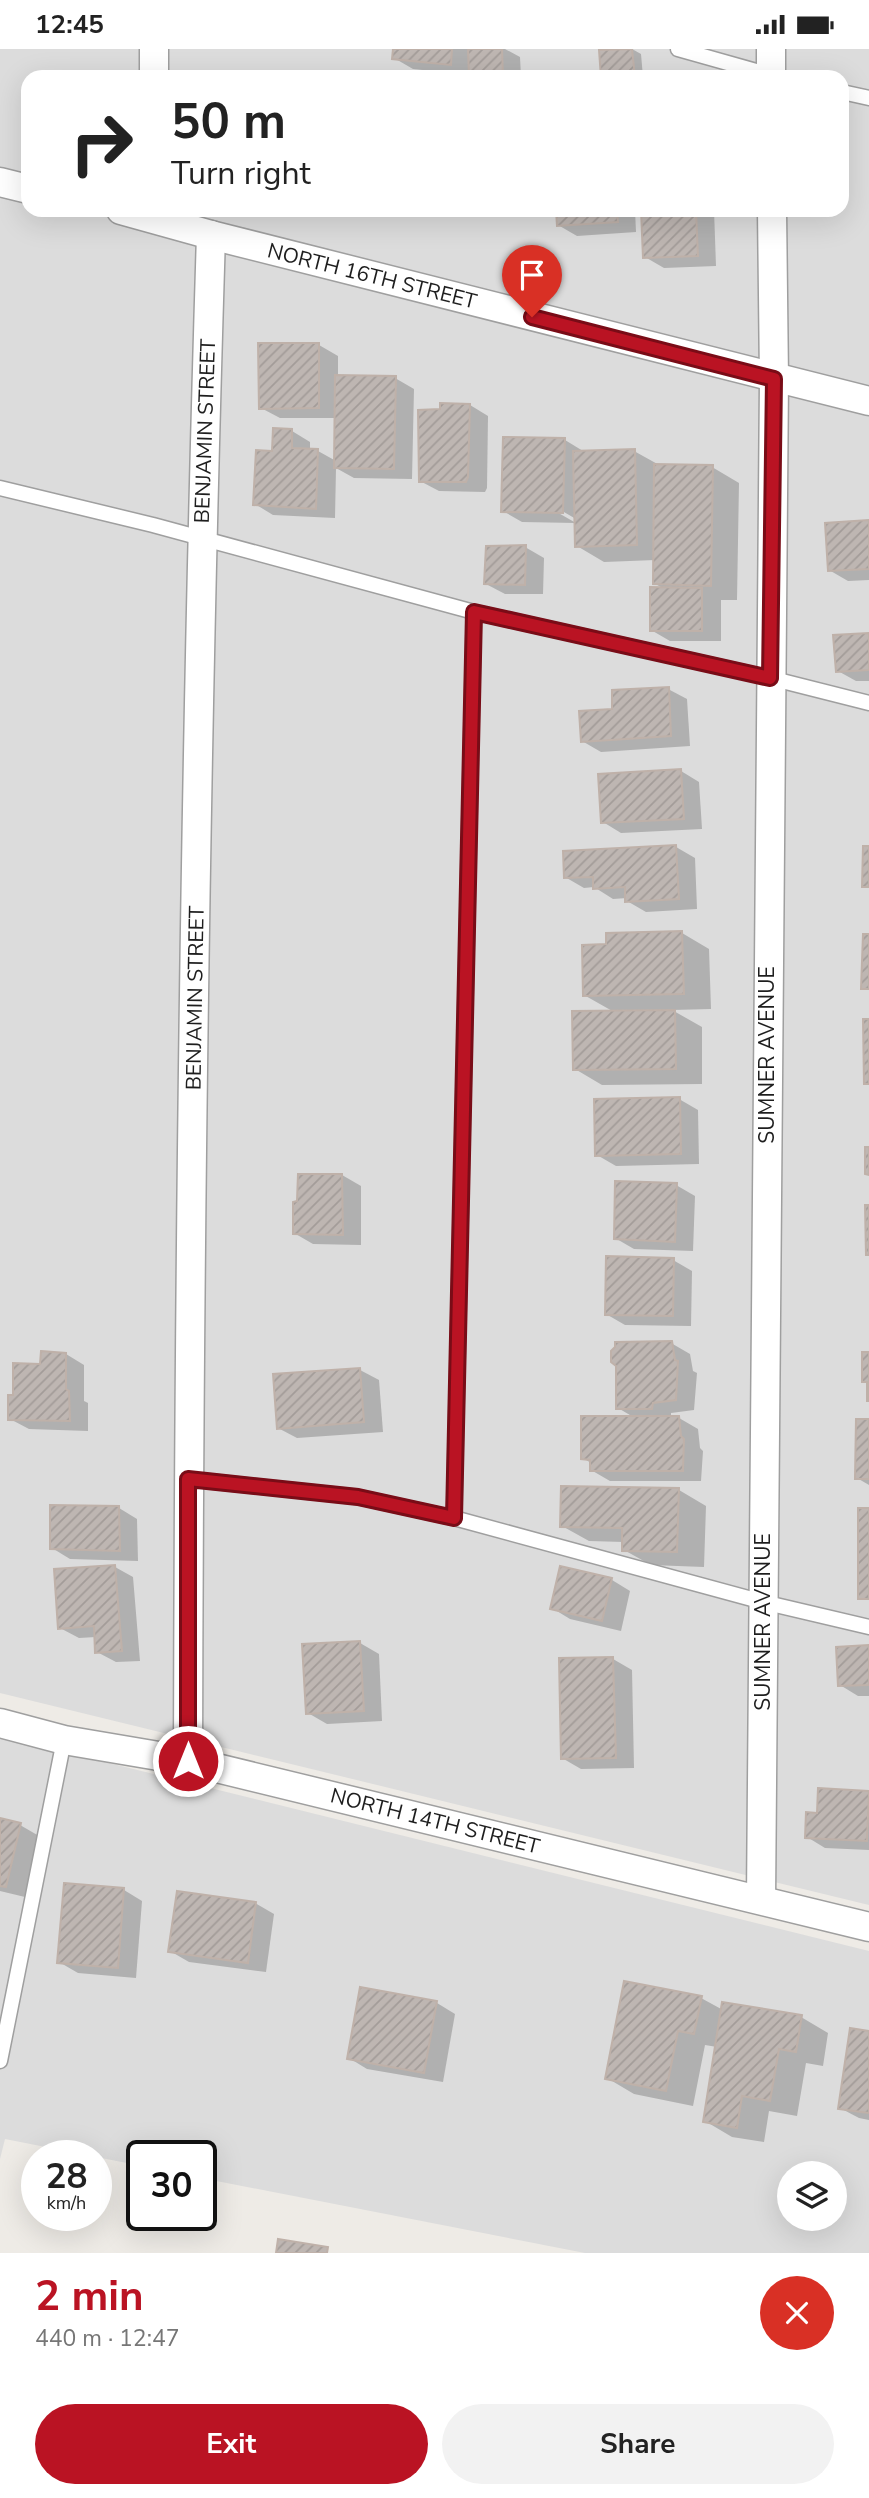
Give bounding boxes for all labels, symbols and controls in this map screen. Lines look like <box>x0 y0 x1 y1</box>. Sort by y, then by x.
text: 12:45 <box>35 7 104 42</box>
text: 50 m <box>171 88 286 155</box>
icon: right <box>56 98 147 189</box>
text: Turn right <box>171 152 311 195</box>
street label: NORTH 16TH STREET <box>264 236 480 316</box>
pin <box>502 245 562 317</box>
icon: arrive <box>513 256 551 294</box>
street label: BENJAMIN STREET <box>188 338 222 524</box>
street label: BENJAMIN STREET <box>179 905 211 1090</box>
street label: SUMNER AVENUE <box>753 966 781 1144</box>
street label: SUMNER AVENUE <box>749 1533 777 1711</box>
position arrow <box>151 1724 225 1798</box>
street label: NORTH 14TH STREET <box>327 1781 543 1861</box>
speed limit sign: 30 <box>126 2140 217 2231</box>
text: 28 <box>45 2153 88 2200</box>
map controls <box>777 2161 847 2231</box>
button: layers <box>777 2161 847 2231</box>
text: km/h <box>47 2191 86 2215</box>
text: 2 min <box>35 2268 144 2325</box>
button: close <box>760 2276 834 2350</box>
text: 440 m · 12:47 <box>35 2323 180 2354</box>
button: Exit <box>35 2404 428 2484</box>
button: Share <box>442 2404 834 2484</box>

